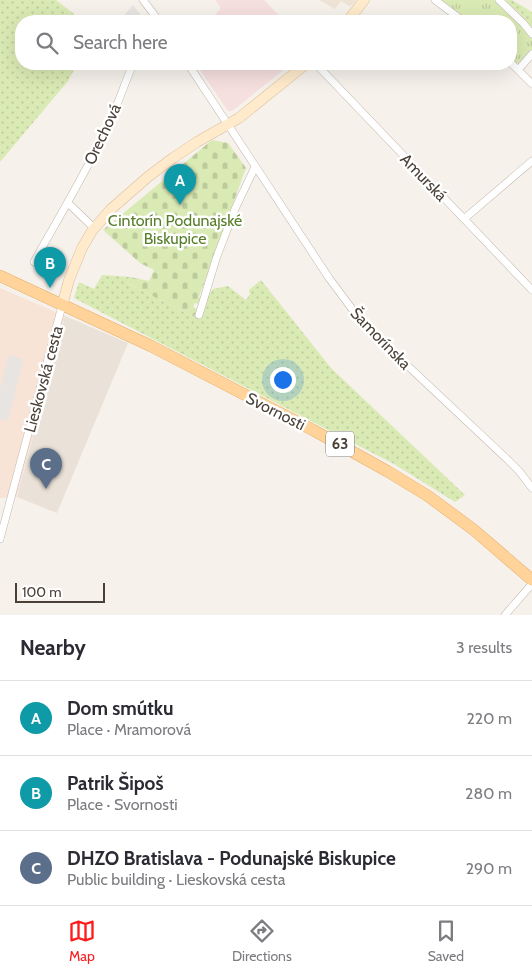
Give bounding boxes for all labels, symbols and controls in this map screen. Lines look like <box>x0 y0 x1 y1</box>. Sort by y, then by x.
search box <box>15 15 517 70</box>
icon: search <box>33 29 61 57</box>
text: Search here <box>73 31 167 54</box>
street label: Orechová <box>80 100 125 168</box>
street label: Amurská <box>396 150 451 205</box>
pin: A <box>164 164 196 205</box>
park label: Cintorín Podunajské Biskupice <box>108 211 242 248</box>
pin: B <box>34 247 66 288</box>
street label: Šamorínska <box>346 303 415 373</box>
street label: Lieskovská cesta <box>20 323 67 434</box>
your location <box>270 367 296 393</box>
street label: Svornosti <box>243 388 309 434</box>
road number: 63 <box>326 432 354 456</box>
pin: C <box>30 448 62 489</box>
scale bar <box>15 580 105 603</box>
text: 100 m <box>22 583 62 601</box>
text: Nearby <box>20 635 86 660</box>
text: 3 results <box>456 638 512 657</box>
text: Dom smútku <box>67 697 173 720</box>
text: A <box>31 709 41 728</box>
text: 220 m <box>466 709 512 728</box>
text: Place · Mramorová <box>67 720 191 739</box>
text: Patrik Šipoš <box>67 772 163 795</box>
text: B <box>31 784 41 803</box>
text: 280 m <box>465 784 512 803</box>
text: Place · Svornosti <box>67 795 178 814</box>
text: DHZO Bratislava - Podunajské Biskupice <box>67 847 396 870</box>
text: C <box>31 859 41 878</box>
text: 290 m <box>466 859 512 878</box>
text: Public building · Lieskovská cesta <box>67 870 285 889</box>
tab: Map <box>68 917 96 965</box>
tab: Directions <box>232 917 292 965</box>
tab: Saved <box>428 917 464 965</box>

